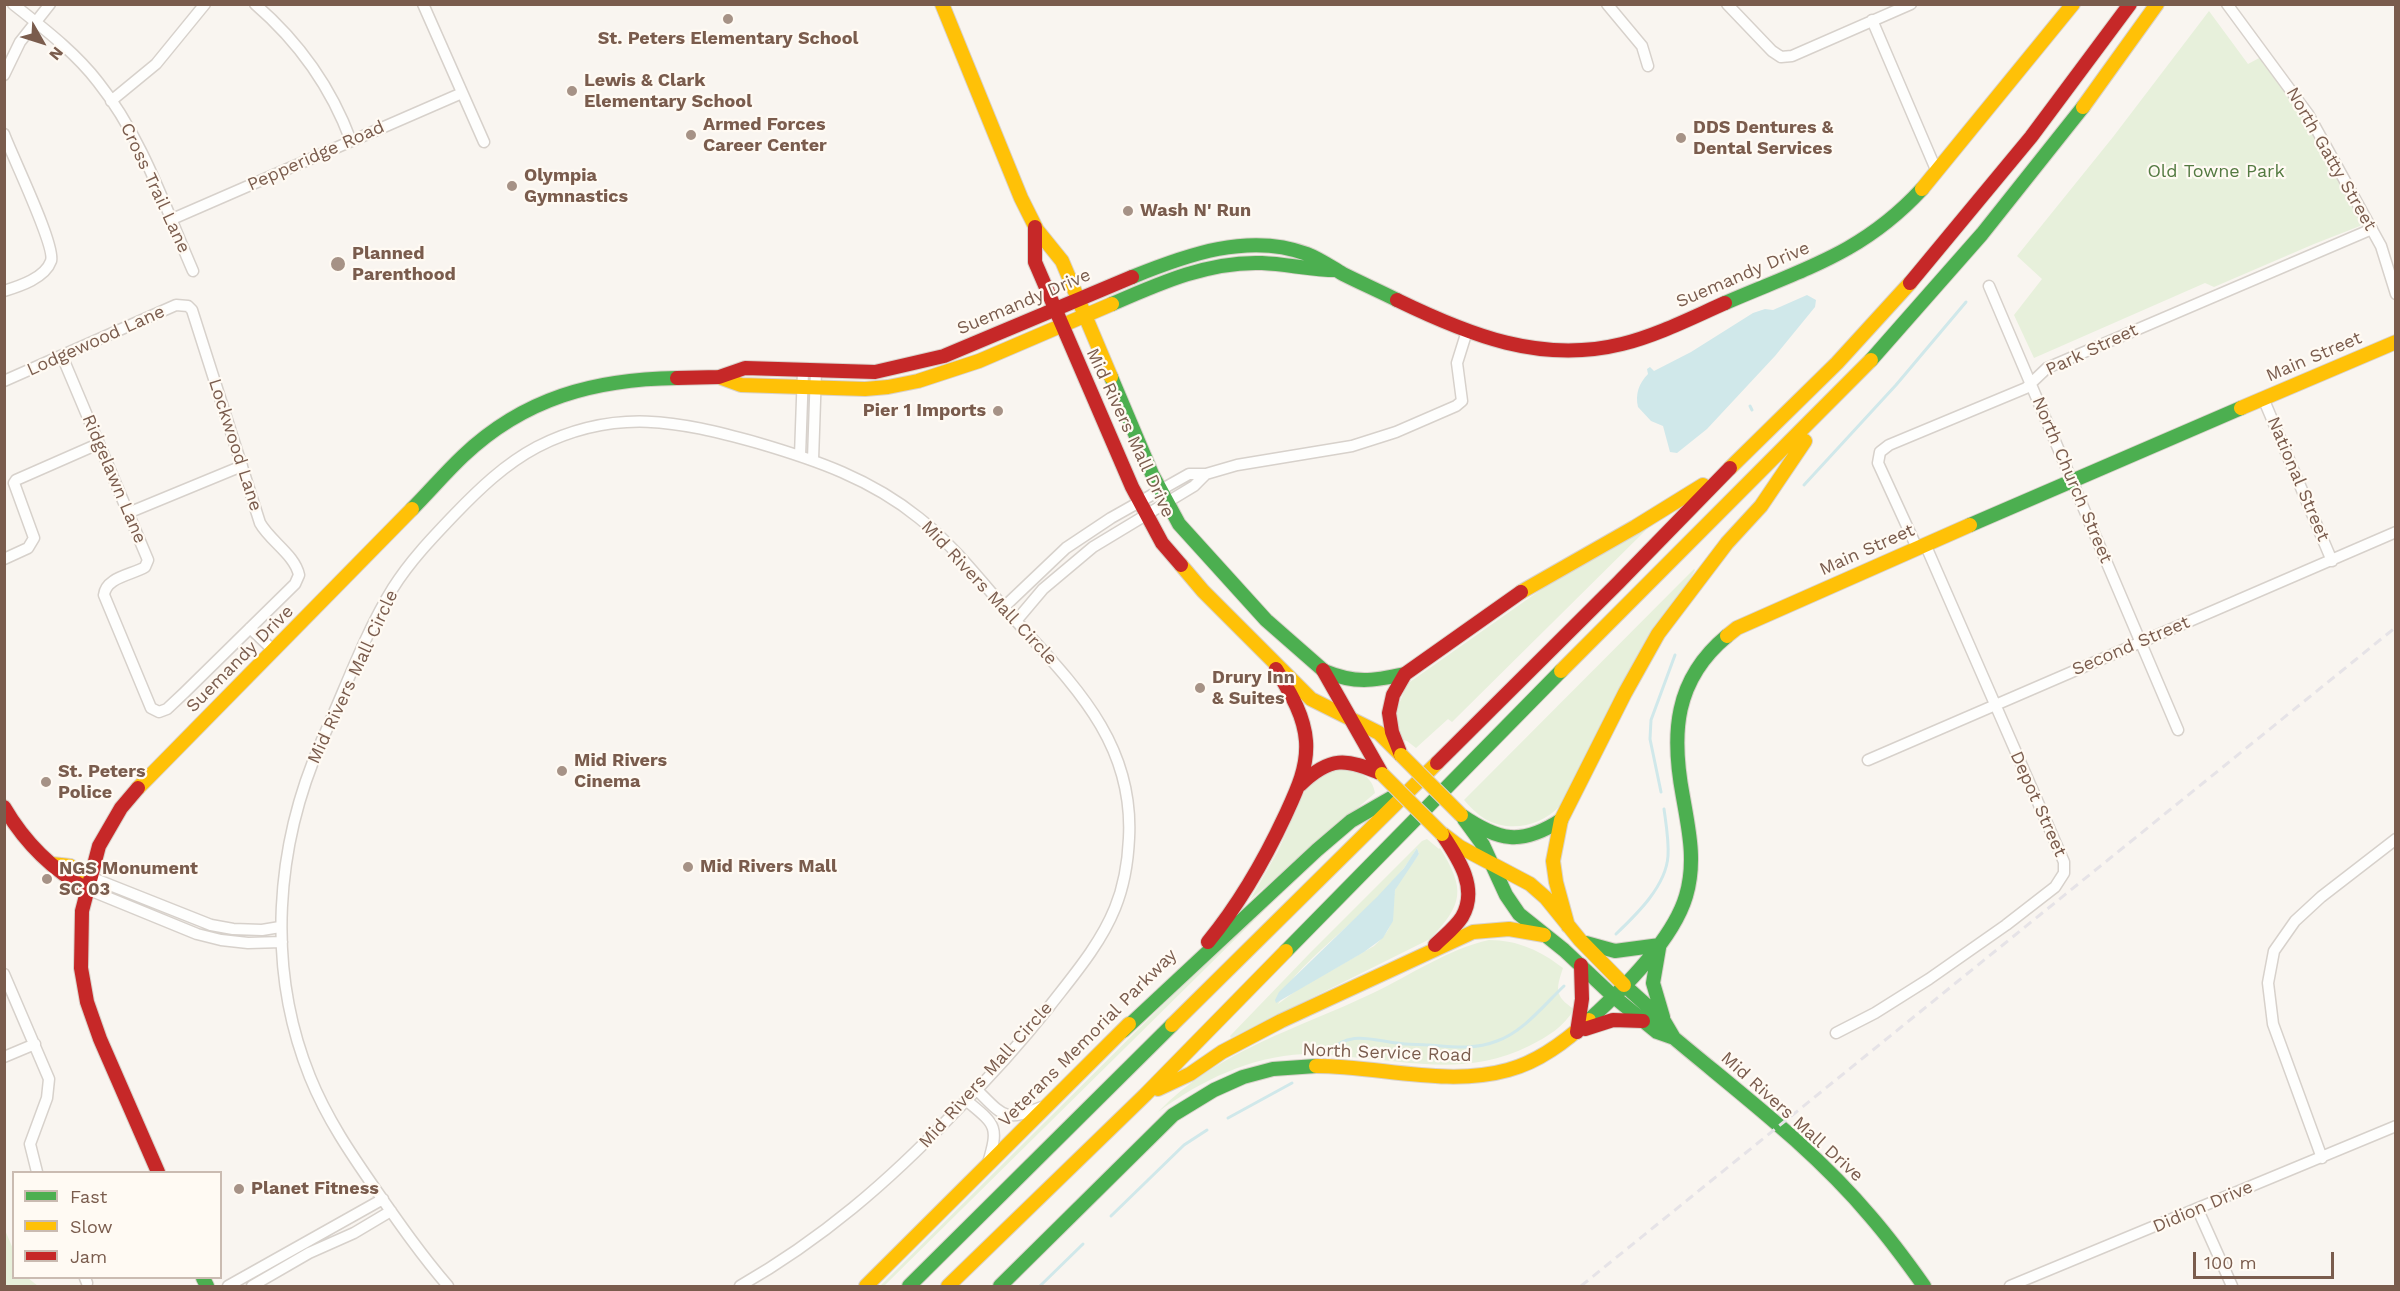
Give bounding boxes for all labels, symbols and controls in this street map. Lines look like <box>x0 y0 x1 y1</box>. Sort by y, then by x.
north arrow <box>12 12 72 72</box>
marker: St. Peters Elementary School <box>721 12 735 26</box>
place label: St. Peters Elementary School <box>598 28 858 50</box>
text: N <box>45 43 67 64</box>
place label: Lewis & Clark Elementary School <box>584 70 752 112</box>
street label: North Gatty Street <box>2281 83 2381 235</box>
marker: Lewis & Clark Elementary School <box>565 84 579 98</box>
place label: Armed Forces Career Center <box>703 114 827 156</box>
street label: Pepperidge Road <box>244 116 388 196</box>
place label: DDS Dentures & Dental Services <box>1693 117 1833 160</box>
street label: Cross Trail Lane <box>115 119 195 257</box>
marker: Armed Forces Career Center <box>684 128 698 142</box>
marker: DDS Dentures & Dental Services <box>1674 131 1688 145</box>
park label: Old Towne Park <box>2147 161 2285 183</box>
place label: Olympia Gymnastics <box>524 165 628 207</box>
marker: Olympia Gymnastics <box>505 179 519 193</box>
place label: Wash N' Run <box>1140 200 1251 222</box>
marker: Wash N' Run <box>1121 204 1135 218</box>
street label: Suemandy Drive <box>1673 237 1813 313</box>
place label: Planned Parenthood <box>352 243 456 286</box>
marker: Planned Parenthood <box>329 255 347 273</box>
street label: Suemandy Drive <box>954 264 1094 340</box>
street label: Lodgewood Lane <box>24 301 168 381</box>
street label: Park Street <box>2043 319 2141 381</box>
street label: Main Street <box>2263 327 2365 387</box>
street label: Mid Rivers Mall Drive <box>1081 345 1179 521</box>
street label: Lockwood Lane <box>203 376 267 514</box>
street label: North Church Street <box>2027 394 2117 566</box>
place label: Pier 1 Imports <box>863 400 986 422</box>
marker: Pier 1 Imports <box>991 404 1005 418</box>
street label: Ridgelawn Lane <box>77 411 151 547</box>
street label: National Street <box>2262 413 2334 545</box>
street label: Mid Rivers Mall Circle <box>917 516 1061 670</box>
street label: Main Street <box>1816 519 1918 581</box>
street label: Mid Rivers Mall Circle <box>303 587 403 767</box>
street label: Suemandy Drive <box>182 601 298 717</box>
street label: Second Street <box>2069 612 2193 680</box>
place label: Drury Inn & Suites <box>1212 667 1295 710</box>
marker: Drury Inn & Suites <box>1193 681 1207 695</box>
street label: Depot Street <box>2005 748 2071 860</box>
place label: Mid Rivers Cinema <box>574 750 667 792</box>
place label: St. Peters Police <box>58 761 145 804</box>
marker: Mid Rivers Cinema <box>555 764 569 778</box>
marker: St. Peters Police <box>39 775 53 789</box>
place label: Mid Rivers Mall <box>700 856 837 878</box>
place label: NGS Monument SC 03 <box>59 858 198 900</box>
marker: Mid Rivers Mall <box>681 860 695 874</box>
marker: NGS Monument SC 03 <box>40 872 54 886</box>
street label: Veterans Memorial Parkway <box>994 944 1182 1132</box>
street label: Mid Rivers Mall Circle <box>915 997 1057 1153</box>
street label: North Service Road <box>1302 1039 1472 1067</box>
street label: Mid Rivers Mall Drive <box>1716 1047 1868 1187</box>
legend <box>12 1171 222 1279</box>
street label: Didion Drive <box>2150 1176 2256 1238</box>
place label: Planet Fitness <box>251 1178 379 1200</box>
marker: Planet Fitness <box>232 1182 246 1196</box>
text: Fast <box>70 1186 107 1207</box>
text: Slow <box>70 1216 113 1237</box>
scale bar <box>2196 1240 2337 1278</box>
text: Jam <box>70 1246 107 1267</box>
text: 100 m <box>2204 1252 2257 1273</box>

